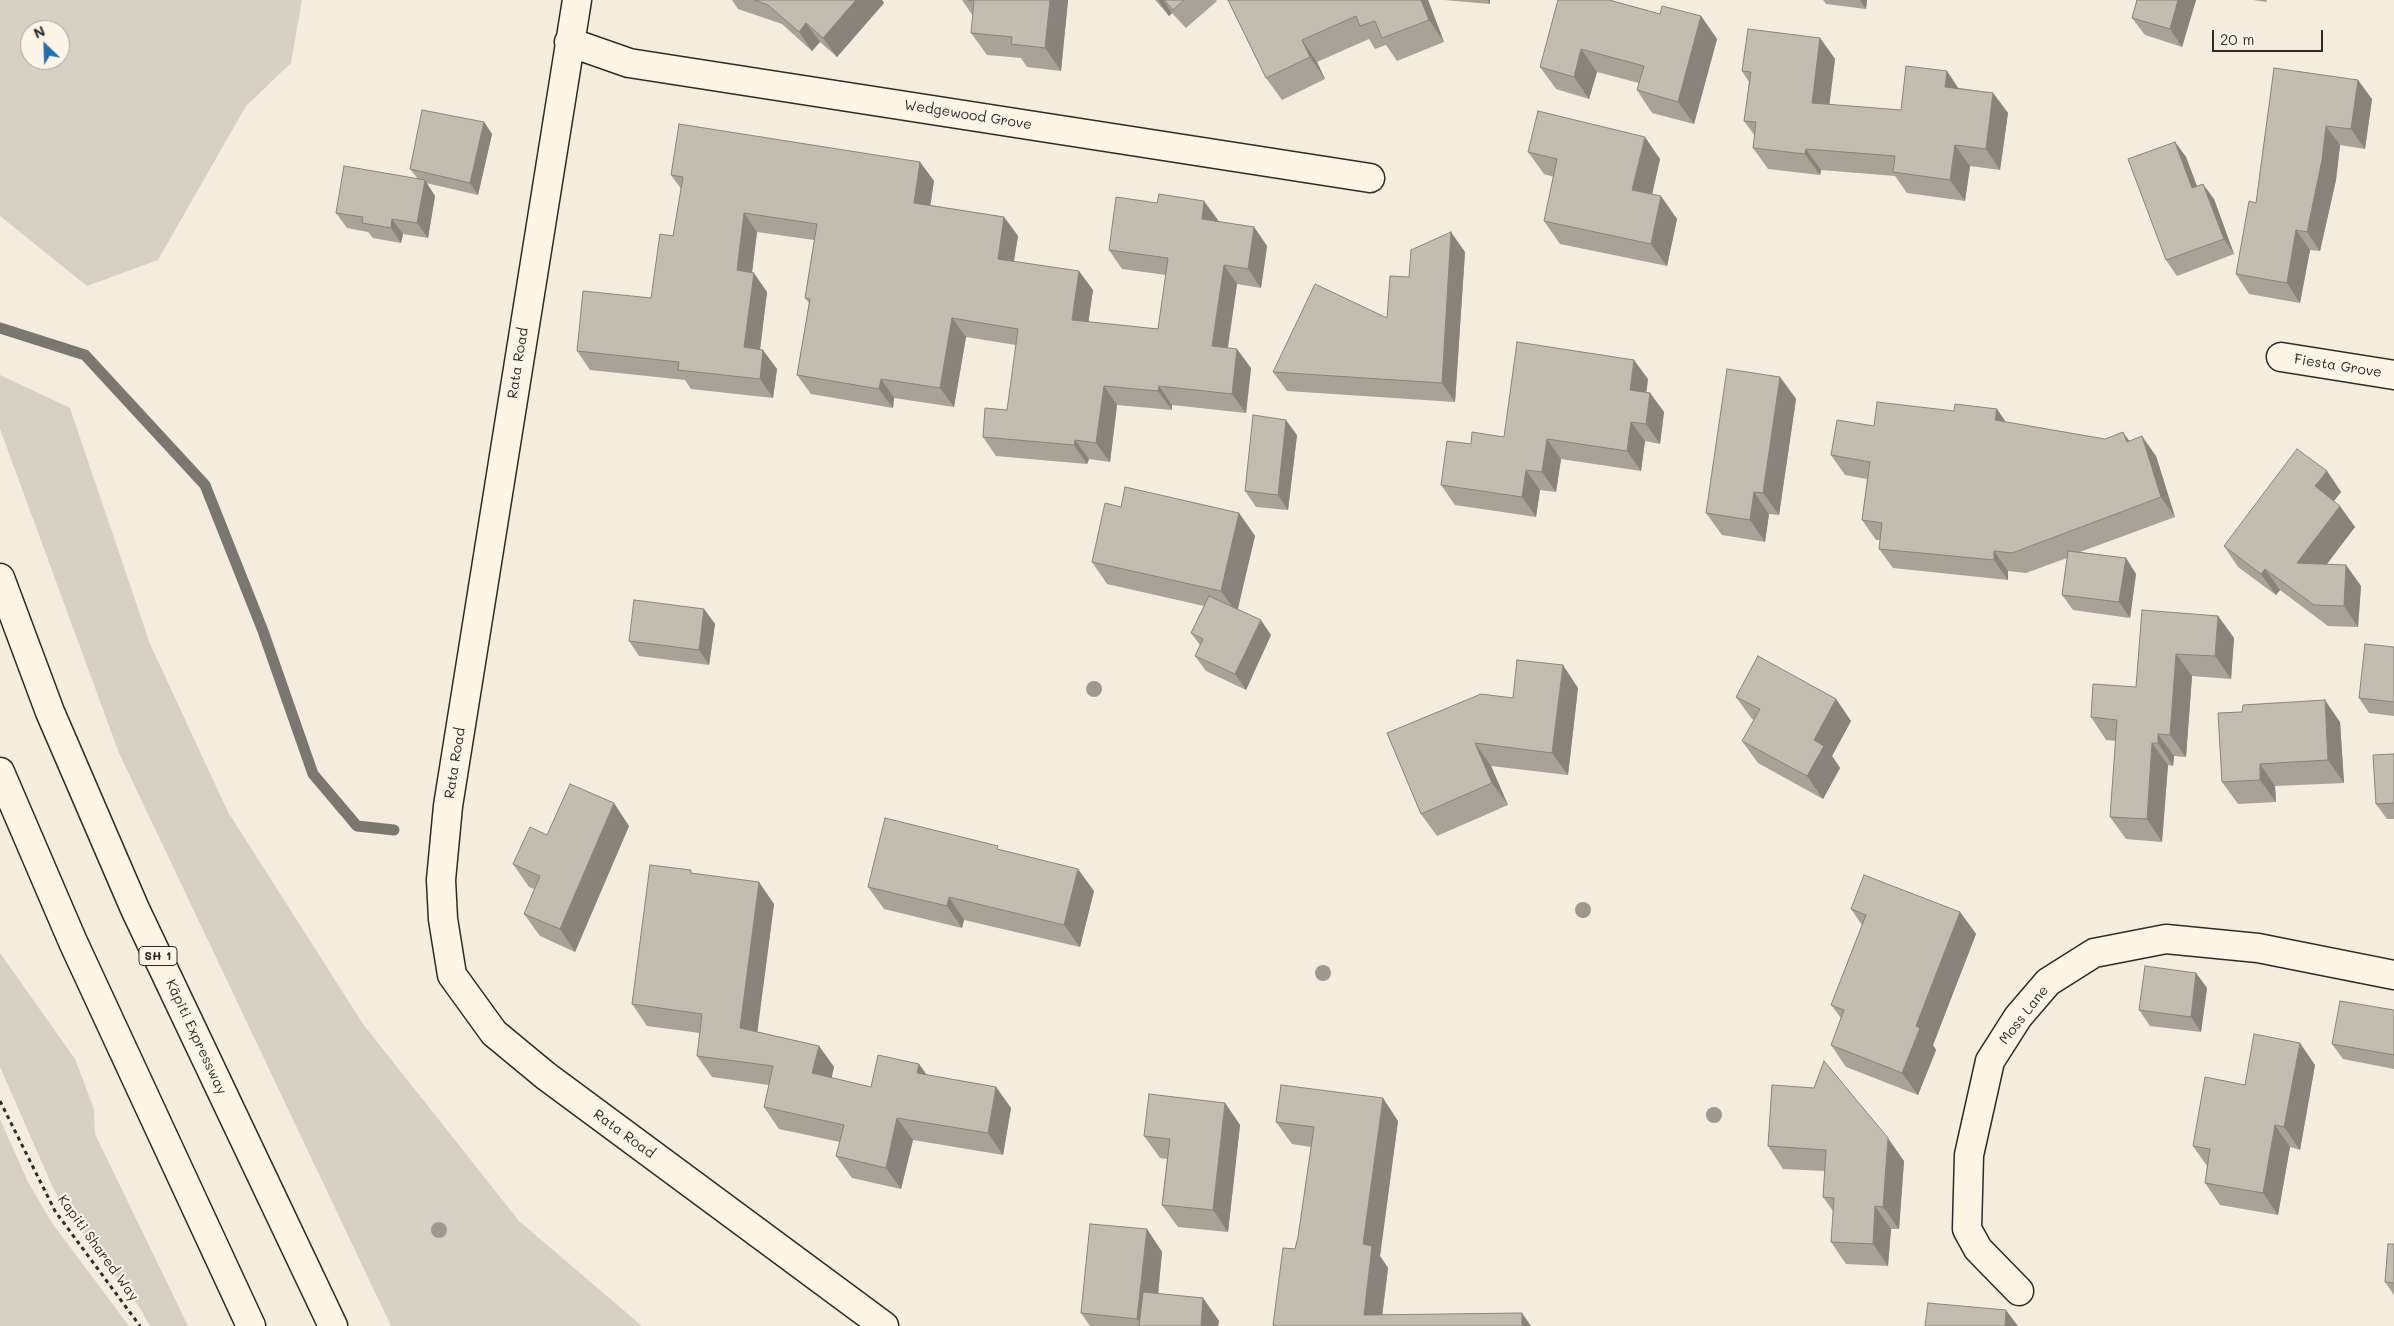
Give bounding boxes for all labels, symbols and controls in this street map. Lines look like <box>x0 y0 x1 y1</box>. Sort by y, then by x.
north arrow <box>20 20 70 70</box>
scale bar <box>2214 20 2325 52</box>
text: N <box>30 21 48 43</box>
text: 20 m <box>2220 29 2254 49</box>
street label: Wedgewood Grove <box>903 97 1033 133</box>
street label: Rata Road <box>504 326 532 400</box>
street label: Fiesta Grove <box>2293 351 2383 381</box>
street label: Rata Road <box>441 726 469 800</box>
road number: SH 1 <box>139 946 177 966</box>
street label: Kāpiti Expressway <box>162 977 230 1097</box>
street label: Moss Lane <box>1996 982 2052 1048</box>
street label: Rata Road <box>590 1106 658 1162</box>
street label: Kapiti Shared Way <box>54 1192 142 1304</box>

